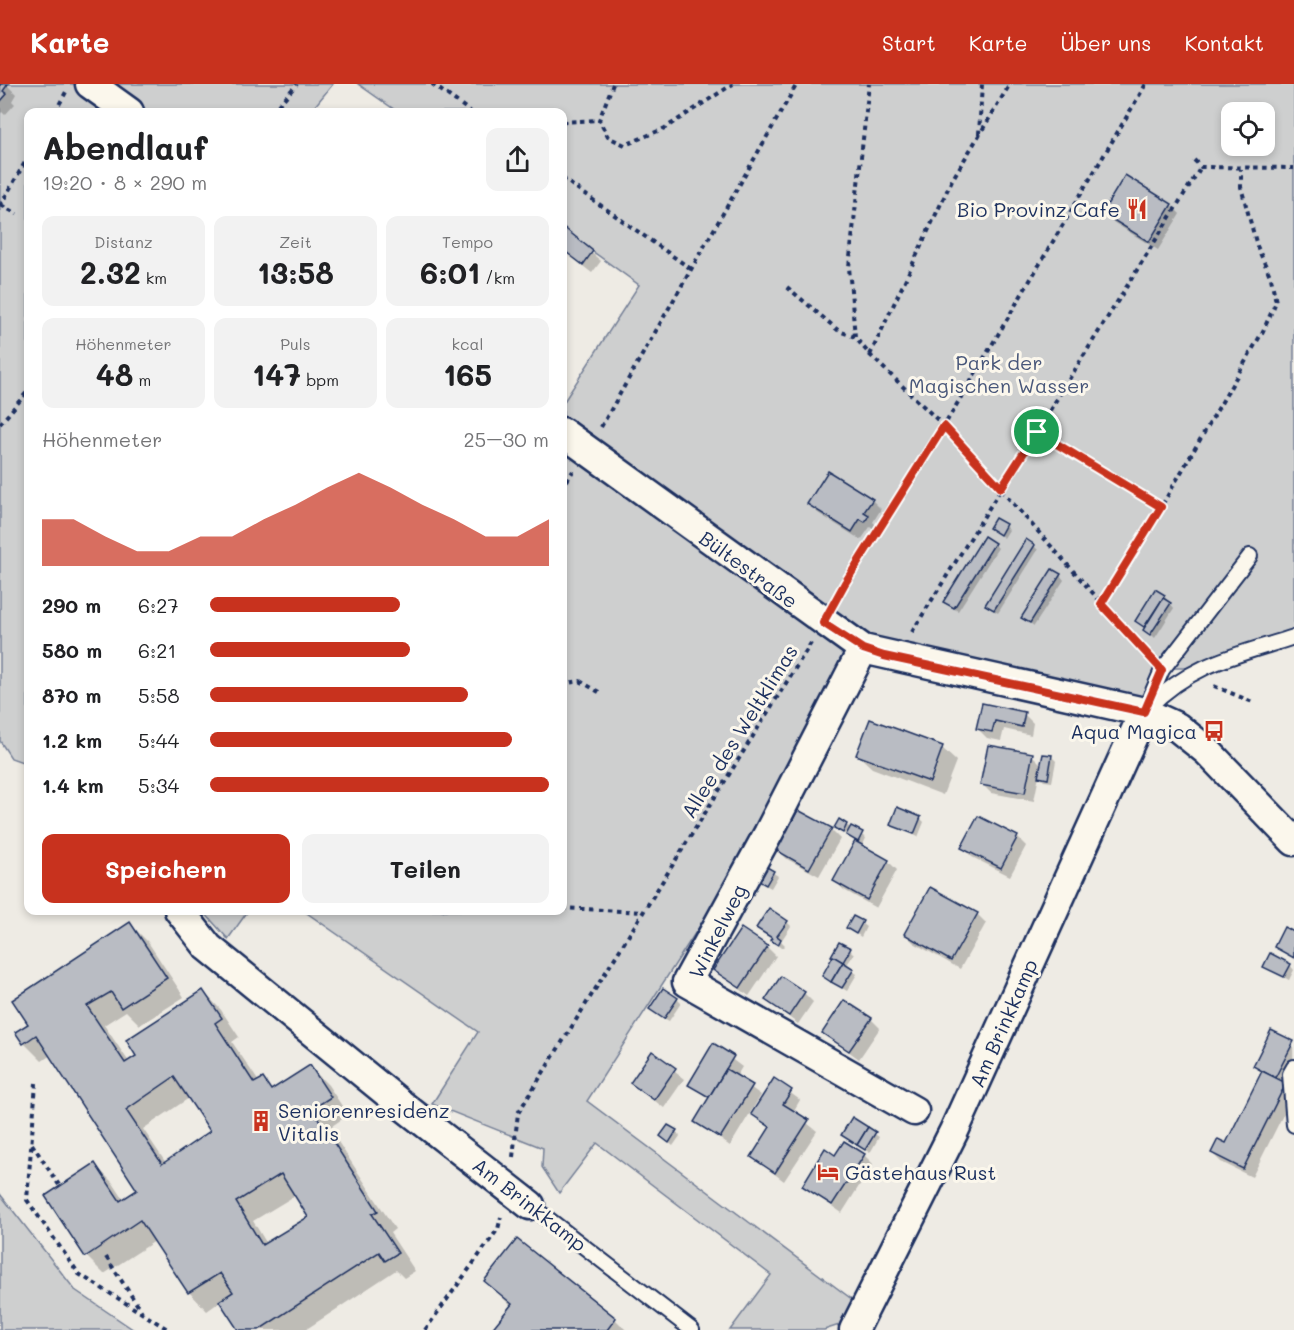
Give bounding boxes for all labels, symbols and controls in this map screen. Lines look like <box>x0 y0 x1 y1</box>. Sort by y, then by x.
text: Karte <box>30 24 109 60</box>
text: Start <box>882 29 936 56</box>
text: Karte <box>969 29 1027 56</box>
text: Über uns <box>1060 29 1151 56</box>
text: Kontakt <box>1184 29 1264 56</box>
map controls <box>1221 102 1275 156</box>
button: locate <box>1221 102 1275 156</box>
text: Abendlauf <box>42 125 208 168</box>
button: share <box>486 128 549 191</box>
text: 19:20 · 8 × 290 m <box>42 169 207 195</box>
place label: Bio Provinz Cafe <box>957 196 1120 222</box>
restaurant icon: Bio Provinz Cafe <box>1125 197 1149 221</box>
text: Distanz <box>94 231 153 252</box>
text: Zeit <box>279 231 312 252</box>
text: Tempo <box>442 231 493 252</box>
text: 2.32 <box>80 252 141 292</box>
text: 13:58 <box>257 252 334 292</box>
text: 6:01 <box>420 252 480 292</box>
text: km <box>141 267 167 288</box>
text: /km <box>480 267 515 288</box>
text: Höhenmeter <box>75 333 172 354</box>
text: Puls <box>280 333 311 354</box>
text: kcal <box>452 333 483 354</box>
park label: Park der Magischen Wasser <box>909 349 1089 398</box>
text: 48 <box>96 354 133 394</box>
text: 147 <box>252 354 301 394</box>
text: 165 <box>443 354 492 394</box>
text: m <box>133 369 151 390</box>
text: bpm <box>301 369 339 390</box>
pin <box>1011 406 1062 457</box>
icon: arrive <box>1020 415 1053 448</box>
text: Höhenmeter <box>42 426 162 452</box>
text: 25–30 m <box>463 426 549 452</box>
street label: Bültestraße <box>695 524 803 614</box>
text: 290 m <box>42 592 101 618</box>
text: 6:27 <box>138 592 179 618</box>
text: 580 m <box>42 637 102 663</box>
text: 6:21 <box>138 637 176 663</box>
street label: Allee des Weltklimas <box>675 639 803 823</box>
text: 870 m <box>42 682 101 708</box>
text: 5:58 <box>138 682 180 708</box>
place label: Aqua Magica <box>1070 718 1197 744</box>
bus stop icon: Aqua Magica <box>1202 719 1226 743</box>
text: 1.2 km <box>42 727 102 753</box>
text: 5:44 <box>138 727 179 753</box>
text: 1.4 km <box>42 772 104 798</box>
text: 5:34 <box>138 772 179 798</box>
button: Speichern <box>42 834 290 903</box>
button: Teilen <box>302 834 549 903</box>
street label: Winkelweg <box>682 880 752 982</box>
street label: Am Brinkkamp <box>963 955 1043 1091</box>
place label: Seniorenresidenz Vitalis <box>278 1097 450 1146</box>
building icon: Seniorenresidenz Vitalis <box>249 1109 273 1133</box>
street label: Am Brinkkamp <box>468 1151 592 1257</box>
place label: Gästehaus Rust <box>845 1159 996 1185</box>
hotel icon: Gästehaus Rust <box>816 1160 840 1184</box>

